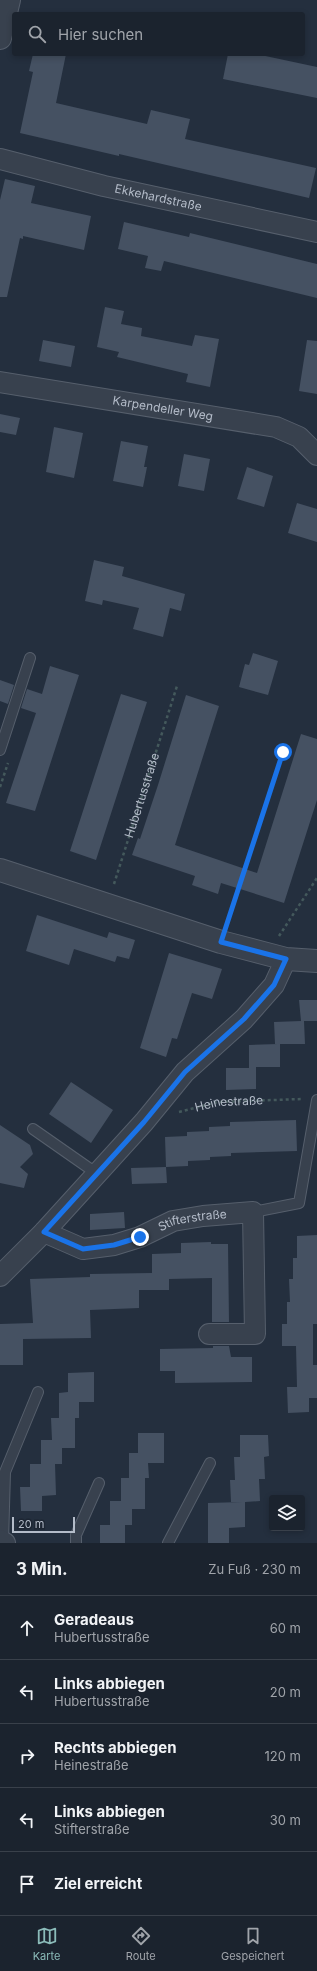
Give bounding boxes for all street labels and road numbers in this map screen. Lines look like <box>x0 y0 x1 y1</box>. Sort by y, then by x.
street label: Ekkehardstraße <box>113 181 203 214</box>
street label: Karpendeller Weg <box>112 392 214 424</box>
street label: Hubertusstraße <box>121 751 162 840</box>
street label: Heinestraße <box>193 1092 263 1115</box>
street label: Stifterstraße <box>155 1206 227 1234</box>

